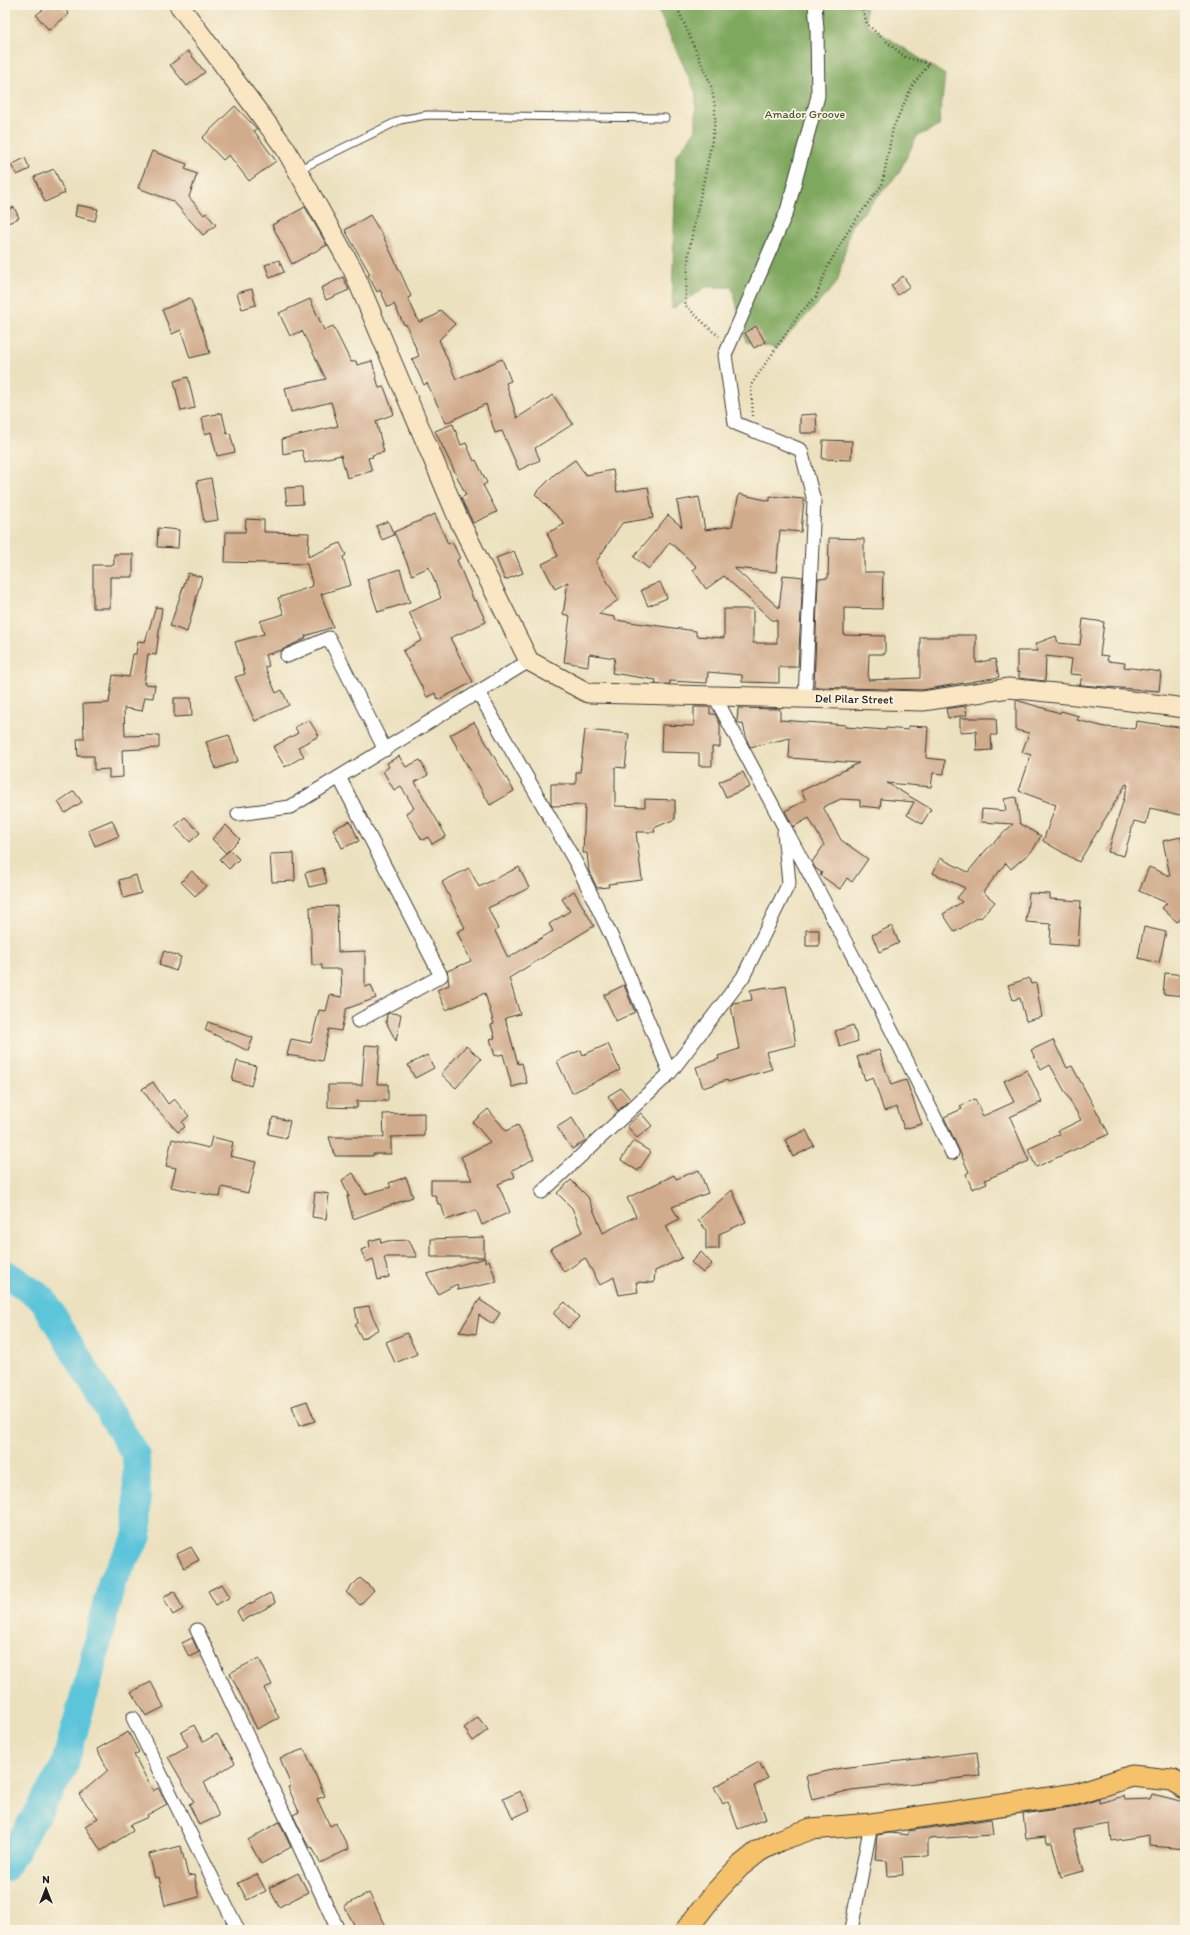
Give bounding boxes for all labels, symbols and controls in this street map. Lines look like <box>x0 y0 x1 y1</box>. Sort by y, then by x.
park label: Amador Groove <box>765 107 846 121</box>
street label: Del Pilar Street <box>815 691 894 707</box>
north arrow <box>26 1869 66 1909</box>
text: N <box>42 1873 50 1886</box>

